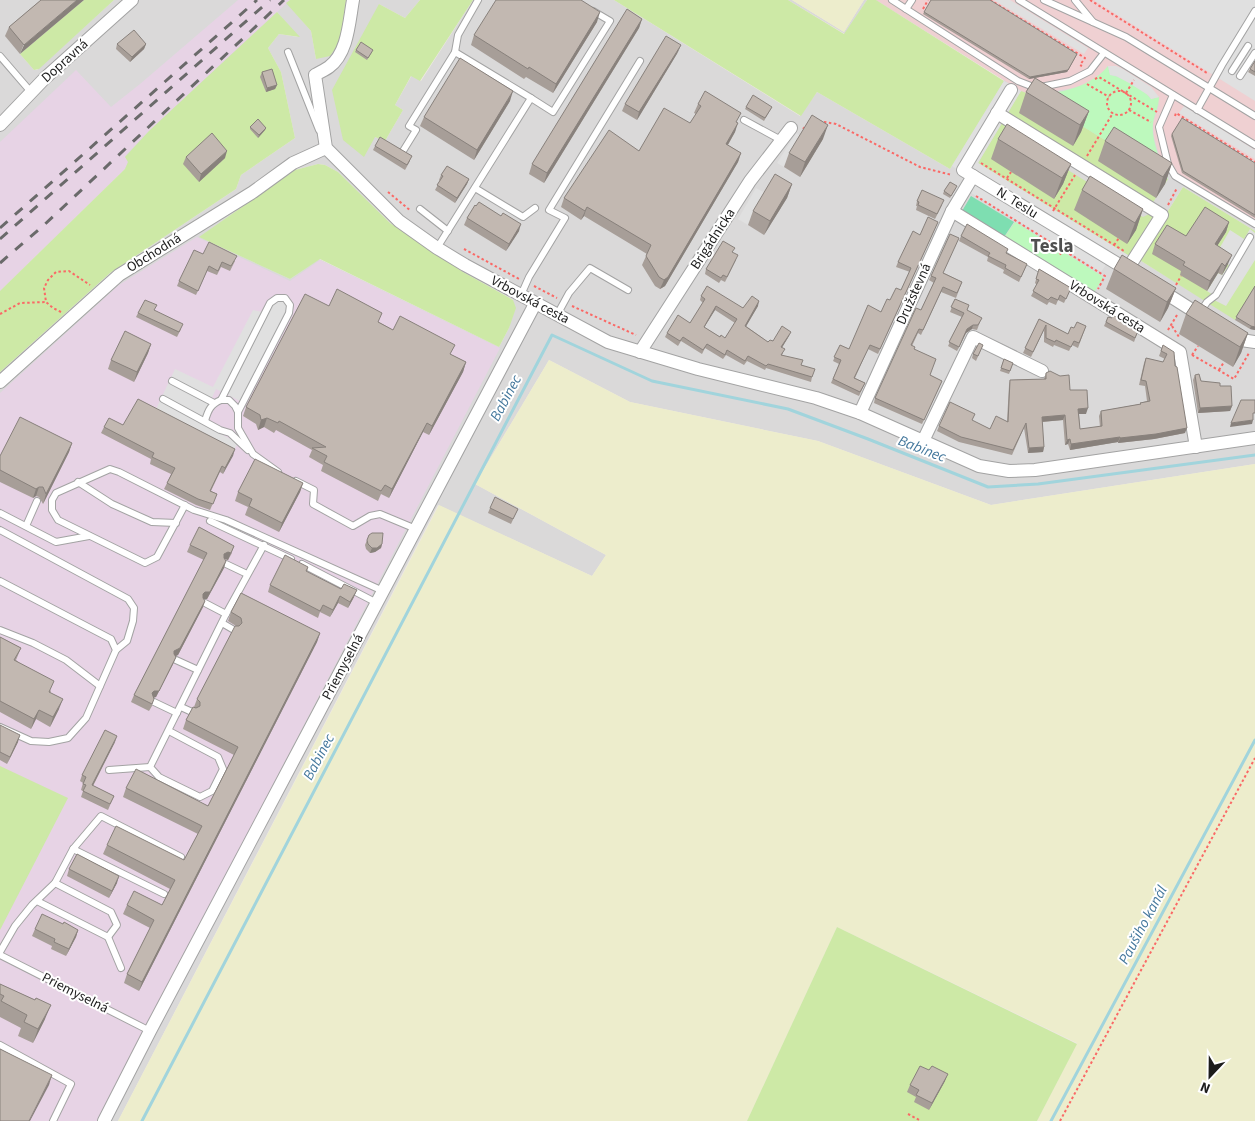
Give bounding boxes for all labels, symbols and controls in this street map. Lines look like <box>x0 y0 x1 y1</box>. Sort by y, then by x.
street label: Dopravná <box>37 35 93 87</box>
street label: N. Teslu <box>992 182 1042 224</box>
street label: Brigádnicka <box>686 204 740 274</box>
street label: Obchodná <box>123 228 185 278</box>
district label: Tesla <box>1031 233 1073 260</box>
street label: Družstevná <box>892 260 936 328</box>
street label: Vrbovská cesta <box>487 271 573 329</box>
street label: Vrbovská cesta <box>1065 276 1149 338</box>
water label: Babinec <box>485 371 527 425</box>
water label: Babinec <box>895 430 949 468</box>
street label: Priemyselná <box>317 630 369 704</box>
water label: Babinec <box>298 730 340 784</box>
water label: Paušiho kanál <box>1113 882 1173 968</box>
street label: Priemyselná <box>38 968 112 1018</box>
north arrow <box>1185 1051 1235 1101</box>
text: N <box>1197 1076 1214 1098</box>

